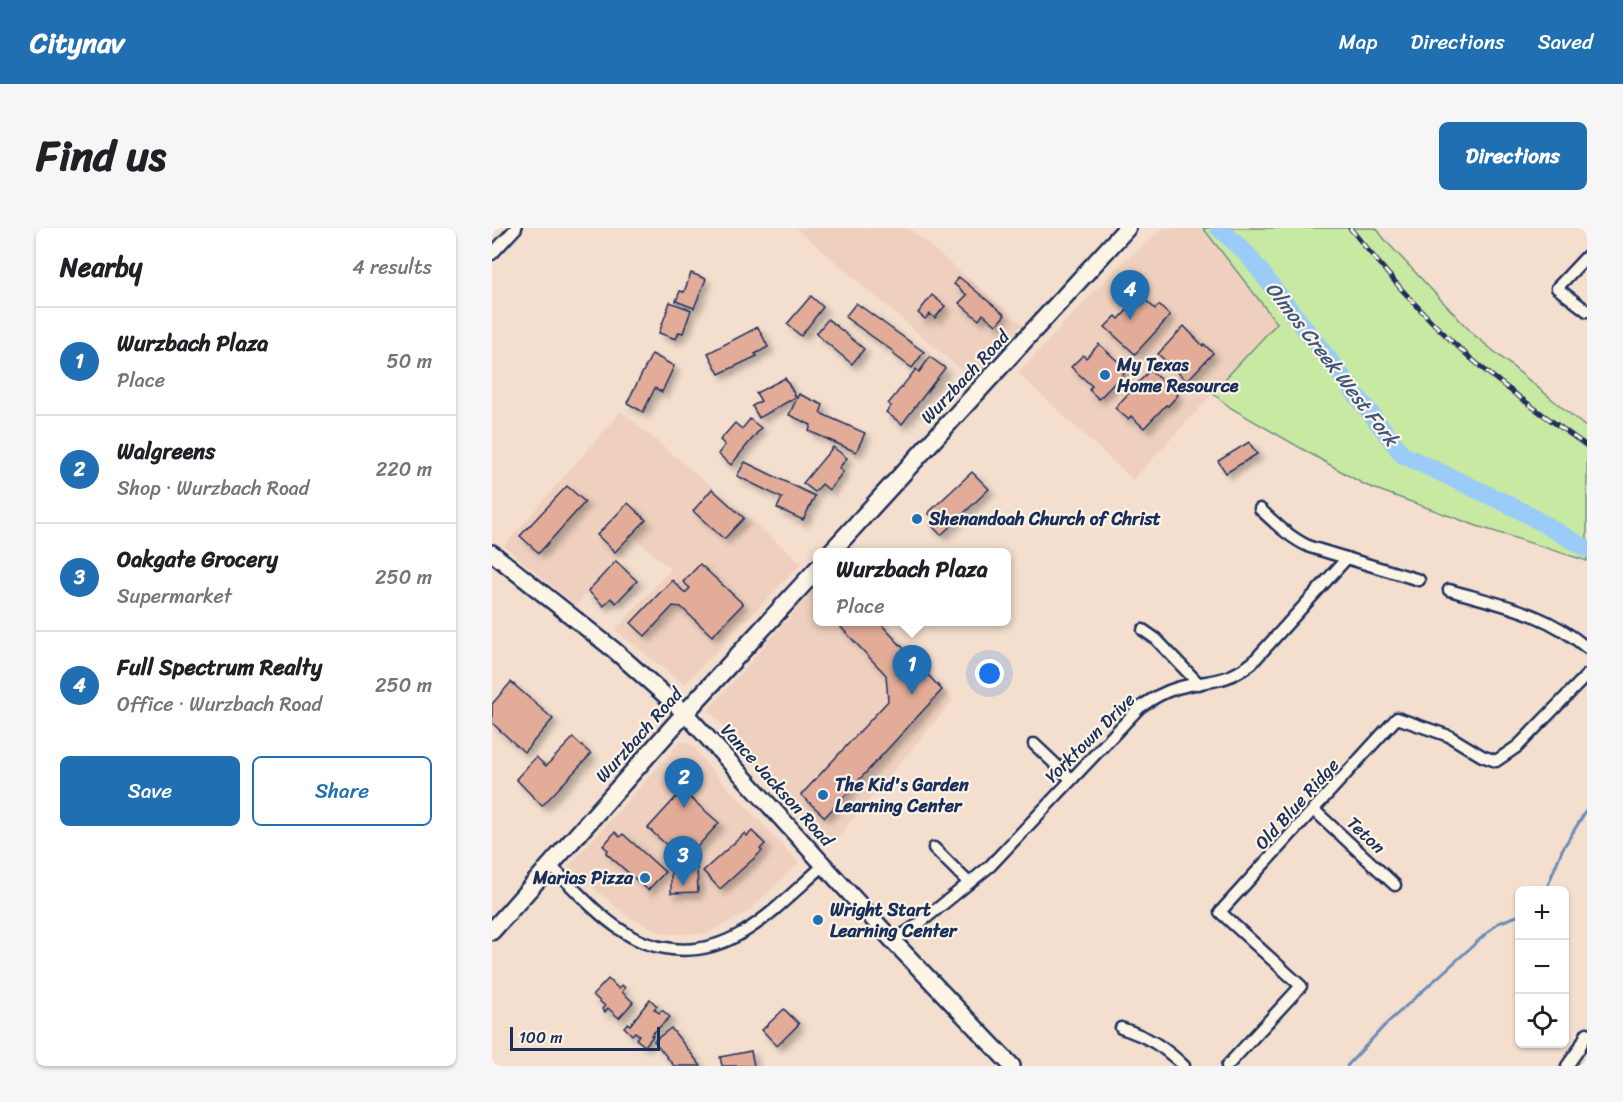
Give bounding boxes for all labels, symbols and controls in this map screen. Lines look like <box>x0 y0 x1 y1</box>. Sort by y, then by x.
text: Citynav <box>30 18 124 67</box>
text: Map <box>1339 23 1377 61</box>
text: Directions <box>1410 23 1505 61</box>
text: Saved <box>1538 23 1593 61</box>
text: Find us <box>36 119 166 193</box>
button: Directions <box>1439 122 1587 190</box>
text: Nearby <box>60 244 142 290</box>
text: 4 results <box>352 250 432 285</box>
pin: 4 <box>1110 270 1150 320</box>
water label: Olmos Creek West Fork <box>1256 274 1409 455</box>
street label: Wurzbach Road <box>913 321 1019 432</box>
text: Wurzbach Plaza <box>117 324 268 363</box>
text: 1 <box>75 344 84 379</box>
text: 50 m <box>387 344 432 379</box>
place label: My Texas Home Resource <box>1116 349 1239 402</box>
text: Place <box>117 363 165 398</box>
marker: My Texas Home Resource <box>1098 368 1112 382</box>
text: Walgreens <box>117 432 215 471</box>
text: 2 <box>74 452 85 487</box>
text: 220 m <box>376 452 432 487</box>
text: Shop · Wurzbach Road <box>117 471 309 506</box>
place label: Shenandoah Church of Christ <box>928 503 1161 535</box>
marker: Shenandoah Church of Christ <box>910 512 924 526</box>
text: Oakgate Grocery <box>117 540 278 579</box>
popup <box>813 548 1011 626</box>
text: Wurzbach Plaza <box>836 550 988 589</box>
text: 3 <box>74 560 85 595</box>
text: 250 m <box>375 560 432 595</box>
text: Supermarket <box>117 579 232 614</box>
text: Place <box>836 589 884 624</box>
pin: 1 <box>892 646 932 695</box>
text: Full Spectrum Realty <box>117 648 322 687</box>
your location <box>975 659 1004 688</box>
text: 4 <box>73 668 86 703</box>
text: 250 m <box>375 668 432 703</box>
street label: Wurzbach Road <box>587 679 692 790</box>
street label: Yorktown Drive <box>1037 685 1143 791</box>
text: Office · Wurzbach Road <box>117 687 322 722</box>
street label: Vance Jackson Road <box>712 716 843 855</box>
street label: Old Blue Ridge <box>1247 751 1347 857</box>
button: Save <box>60 756 240 826</box>
button: Share <box>252 756 432 826</box>
pin: 2 <box>664 758 704 808</box>
place label: The Kid's Garden Learning Center <box>835 769 969 822</box>
marker: The Kid's Garden Learning Center <box>816 788 830 802</box>
street label: Teton <box>1339 808 1393 862</box>
pin: 3 <box>664 836 702 886</box>
place label: Marias Pizza <box>532 862 634 894</box>
marker: Marias Pizza <box>638 871 652 885</box>
map controls <box>1515 886 1569 1048</box>
button: + <box>1515 886 1569 940</box>
place label: Wright Start Learning Center <box>830 894 958 947</box>
marker: Wright Start Learning Center <box>811 913 825 927</box>
button: − <box>1515 940 1569 994</box>
button: locate <box>1515 994 1569 1048</box>
text: 100 m <box>519 1023 563 1052</box>
scale bar <box>510 1024 660 1052</box>

